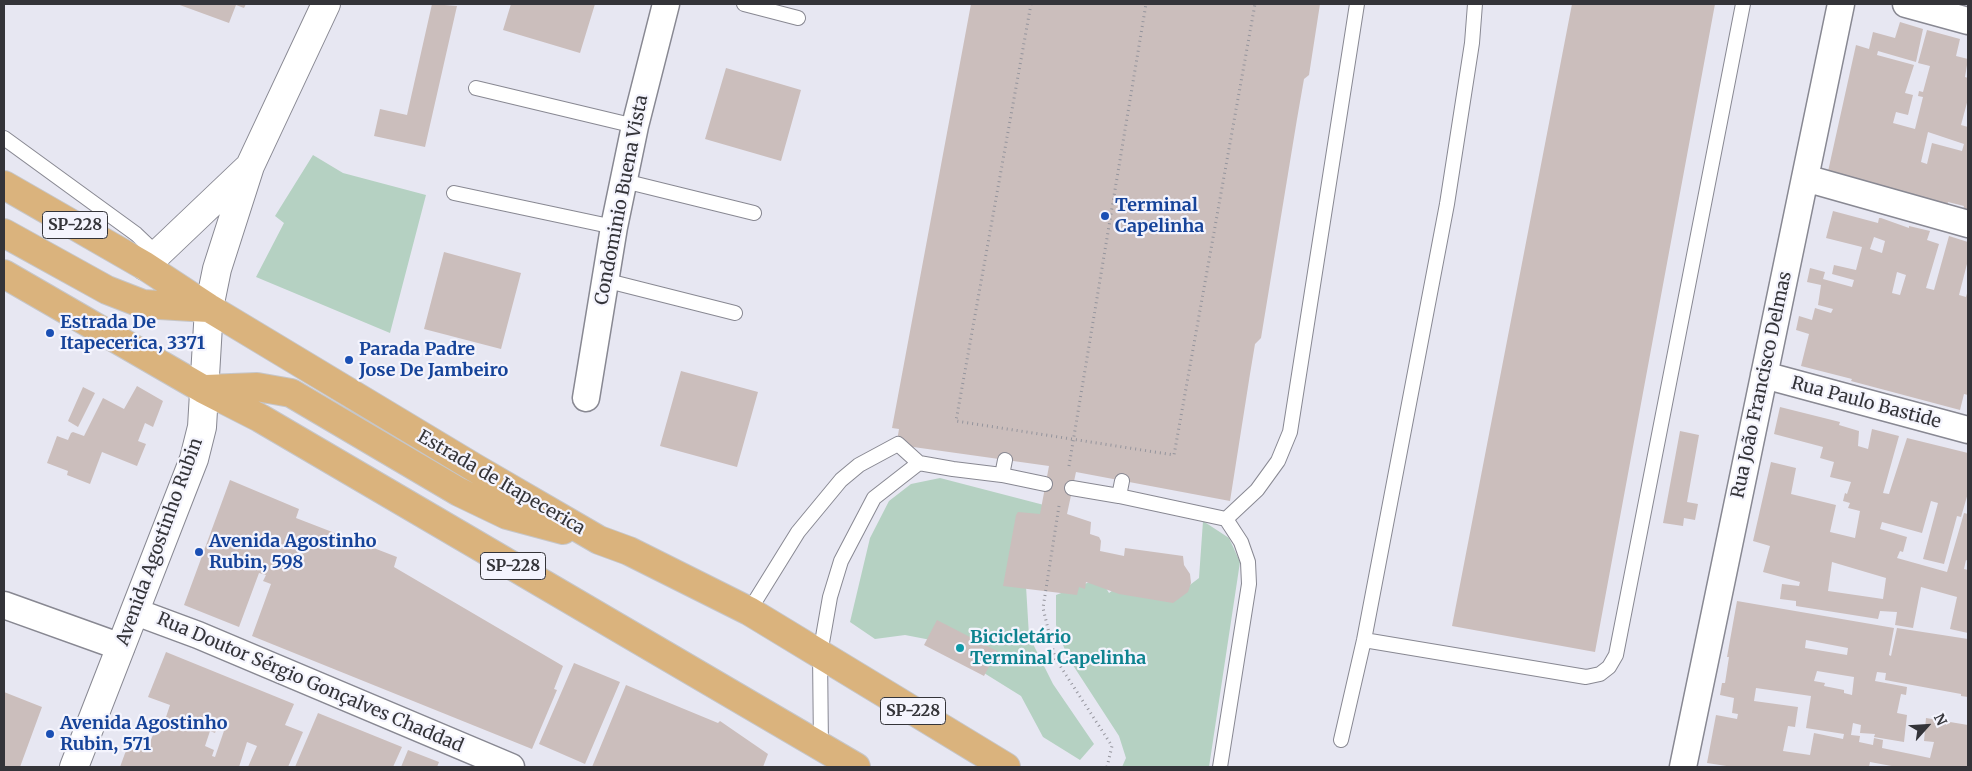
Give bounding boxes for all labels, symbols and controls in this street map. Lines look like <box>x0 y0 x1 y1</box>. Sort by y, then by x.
street label: Condominio Buena Vista <box>591 93 653 307</box>
place label: Terminal Capelinha <box>1115 195 1204 238</box>
marker: Terminal Capelinha <box>1099 210 1111 222</box>
road number: SP-228 <box>42 212 108 238</box>
street label: Rua João Francisco Delmas <box>1727 269 1797 501</box>
place label: Estrada De Itapecerica, 3371 <box>60 312 205 354</box>
marker: Estrada De Itapecerica, 3371 <box>44 327 56 339</box>
place label: Parada Padre Jose De Jambeiro <box>359 339 508 382</box>
marker: Parada Padre Jose De Jambeiro <box>343 354 355 366</box>
street label: Rua Paulo Bastide <box>1789 373 1943 433</box>
street label: Estrada de Itapecerica <box>413 426 589 540</box>
street label: Avenida Agostinho Rubin <box>112 435 208 649</box>
place label: Avenida Agostinho Rubin, 598 <box>209 531 377 574</box>
marker: Avenida Agostinho Rubin, 598 <box>193 546 205 558</box>
road number: SP-228 <box>480 552 546 580</box>
street label: Rua Doutor Sérgio Gonçalves Chaddad <box>154 608 466 758</box>
place label: Bicicletário Terminal Capelinha <box>970 627 1146 670</box>
marker: Bicicletário Terminal Capelinha <box>954 642 966 654</box>
road number: SP-228 <box>880 698 946 724</box>
north arrow <box>1902 701 1952 751</box>
text: N <box>1930 711 1951 728</box>
place label: Avenida Agostinho Rubin, 571 <box>60 713 228 756</box>
marker: Avenida Agostinho Rubin, 571 <box>44 728 56 740</box>

